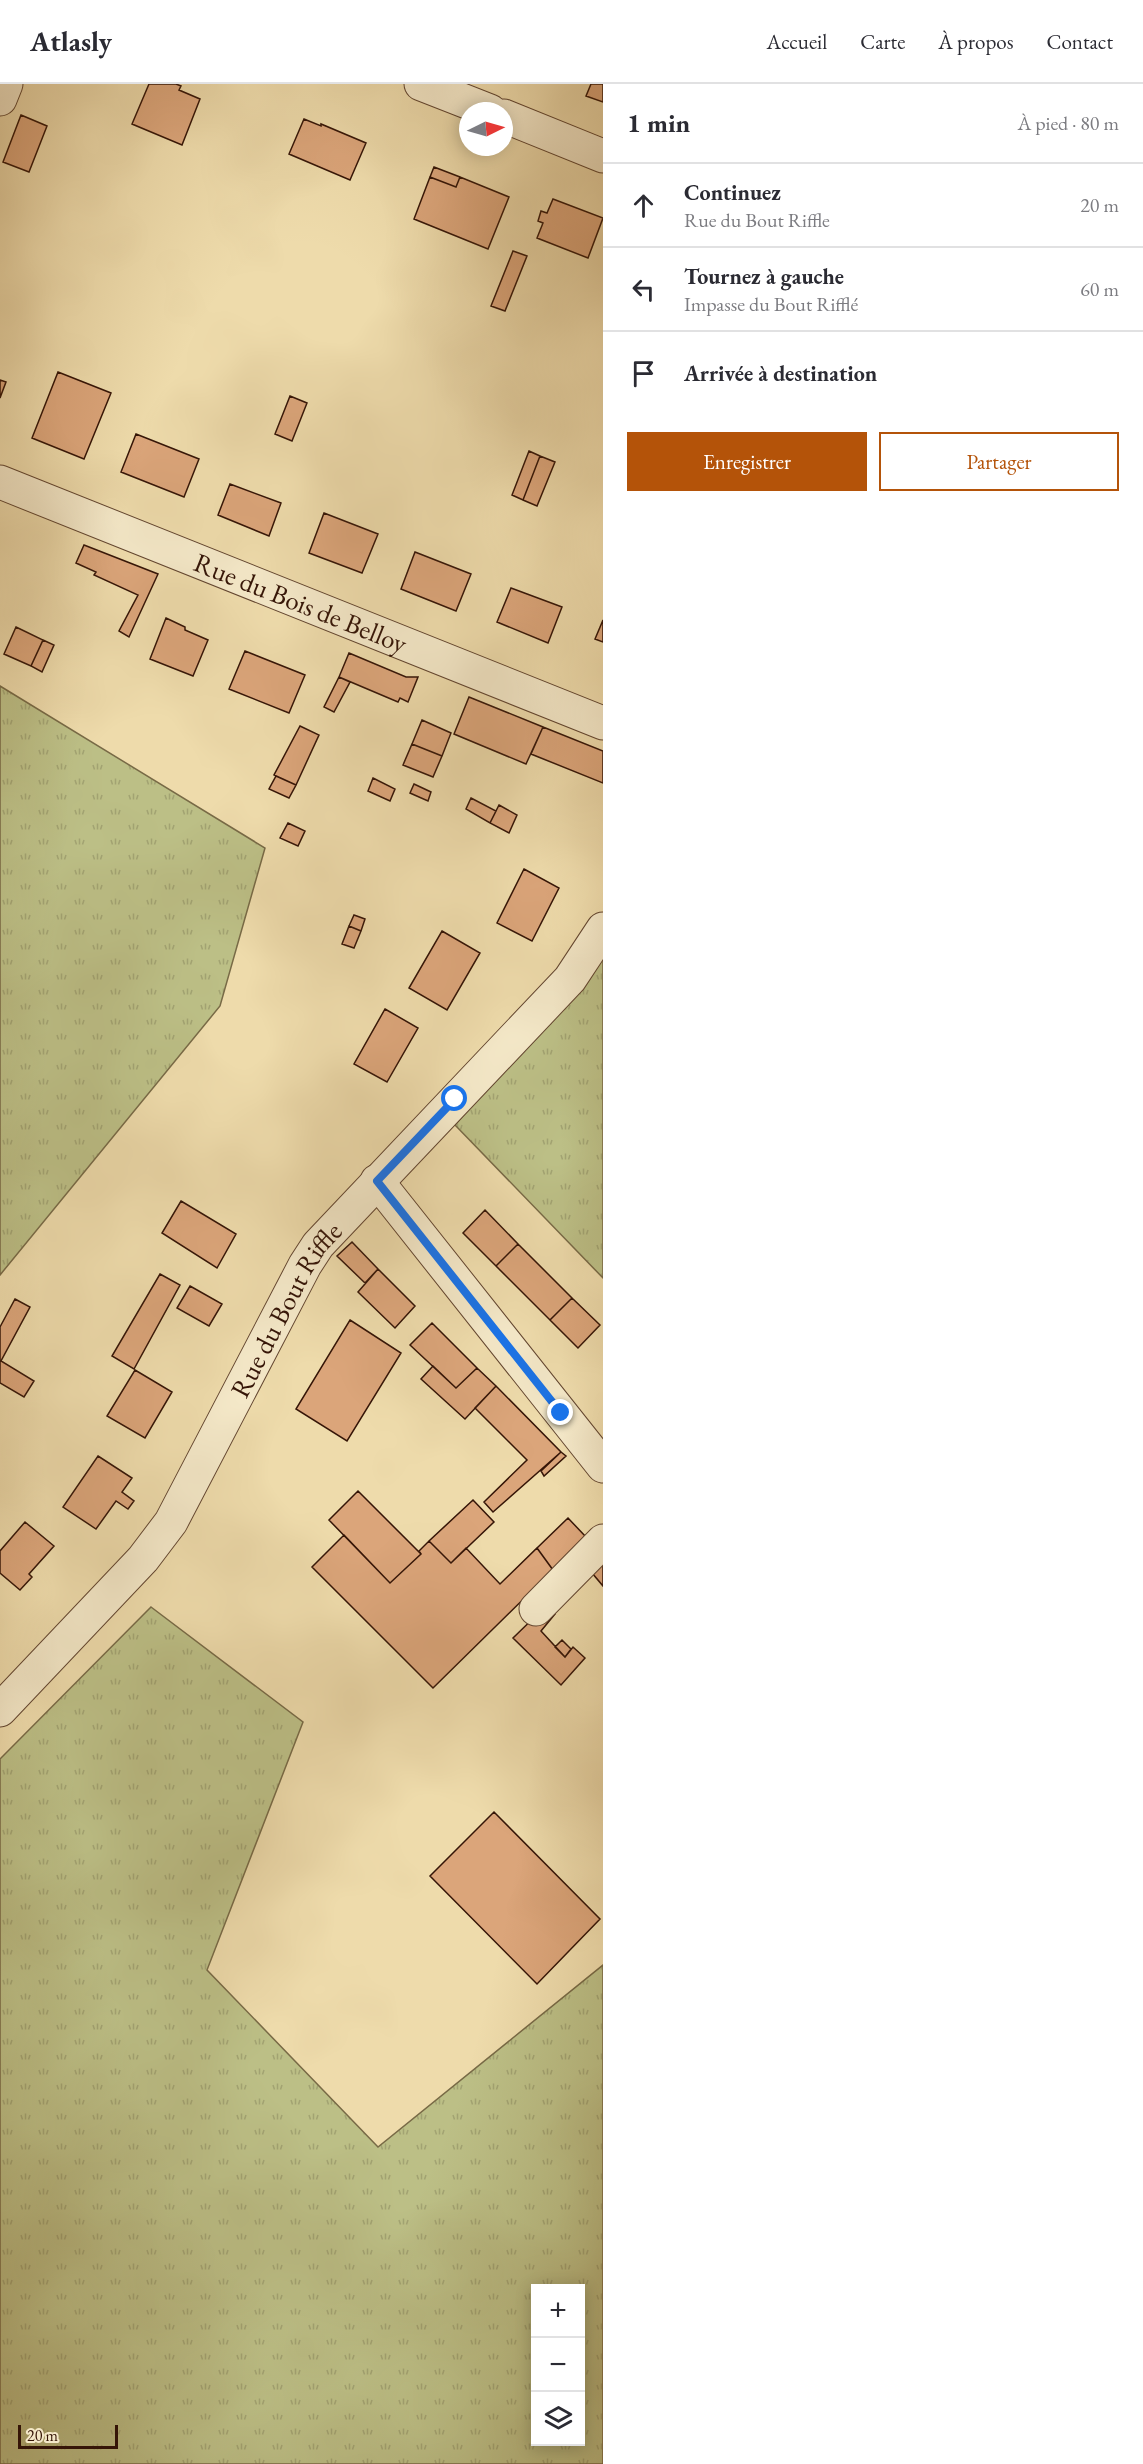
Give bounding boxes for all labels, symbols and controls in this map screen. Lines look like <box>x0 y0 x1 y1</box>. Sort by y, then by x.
text: Atlasly <box>30 23 112 59</box>
text: Accueil <box>767 28 827 55</box>
text: Carte <box>860 28 905 55</box>
text: À propos <box>938 28 1013 55</box>
text: Contact <box>1046 28 1113 55</box>
north arrow <box>459 102 513 156</box>
text: 1 min <box>627 106 690 140</box>
text: À pied · 80 m <box>1017 110 1119 136</box>
text: Continuez <box>684 178 781 207</box>
icon: ahead <box>627 189 660 222</box>
text: 20 m <box>1080 192 1119 218</box>
text: Rue du Bout Riffle <box>684 207 830 233</box>
text: Tournez à gauche <box>684 262 844 291</box>
icon: left <box>627 273 660 306</box>
text: 60 m <box>1080 276 1119 302</box>
text: Impasse du Bout Rifflé <box>684 291 858 317</box>
icon: arrive <box>627 357 660 390</box>
text: Arrivée à destination <box>684 359 877 388</box>
button: Enregistrer <box>627 432 867 491</box>
button: Partager <box>879 432 1119 491</box>
street label: Rue du Bois de Belloy <box>189 544 413 661</box>
route start <box>441 1085 467 1111</box>
street label: Rue du Bout Riffle <box>222 1214 349 1403</box>
route end <box>547 1399 573 1425</box>
map controls <box>531 2284 585 2446</box>
button: + <box>531 2284 585 2338</box>
button: − <box>531 2338 585 2392</box>
button: layers <box>531 2392 585 2446</box>
scale bar <box>18 2422 118 2450</box>
text: 20 m <box>27 2425 58 2446</box>

